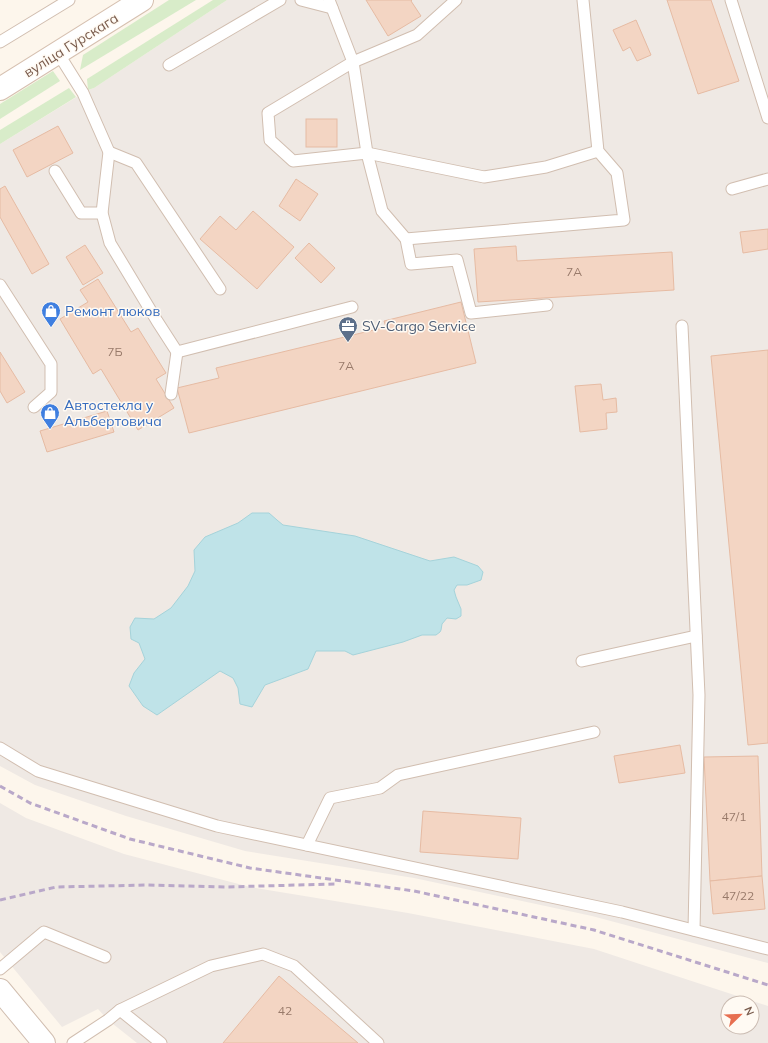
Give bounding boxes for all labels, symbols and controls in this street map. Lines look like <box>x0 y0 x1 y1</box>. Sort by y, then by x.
street label: вуліца Гурскага <box>20 9 122 81</box>
house number: 7А <box>566 264 582 279</box>
shop icon: Ремонт люков <box>40 300 62 328</box>
place label: Ремонт люков <box>65 302 160 320</box>
office icon: SV-Cargo Service <box>337 315 359 343</box>
place label: SV-Cargo Service <box>362 317 476 335</box>
house number: 7Б <box>107 344 123 359</box>
house number: 7А <box>338 358 354 373</box>
place label: Автостекла у Альбертовича <box>64 396 162 430</box>
shop icon: Автостекла у Альбертовича <box>39 402 61 430</box>
house number: 47/1 <box>721 809 747 824</box>
house number: 47/22 <box>722 888 754 903</box>
north arrow <box>720 995 760 1035</box>
house number: 42 <box>278 1003 292 1018</box>
text: N <box>741 1005 757 1018</box>

